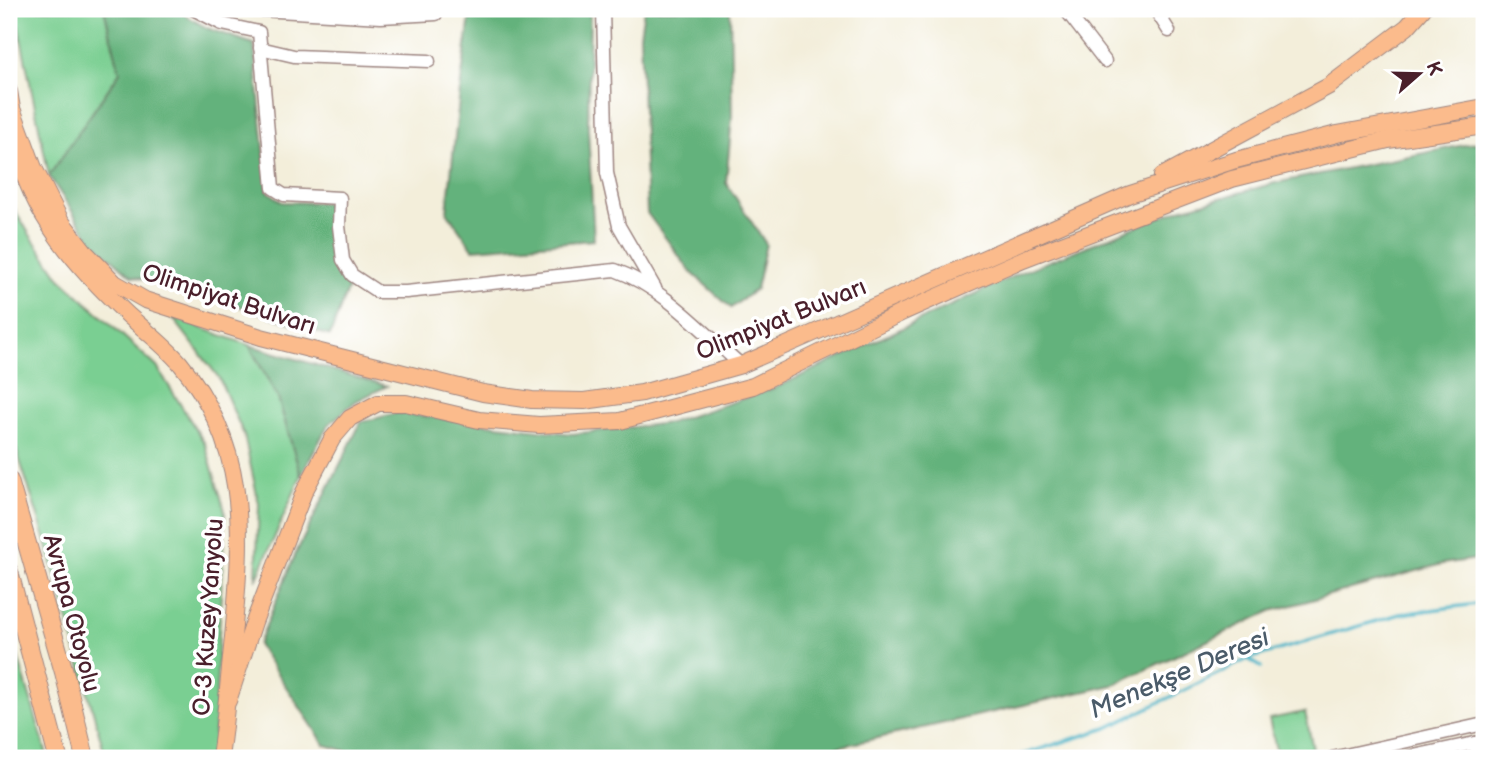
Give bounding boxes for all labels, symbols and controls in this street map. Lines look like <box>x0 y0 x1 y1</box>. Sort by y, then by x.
north arrow <box>1384 38 1454 108</box>
text: K <box>1421 59 1447 79</box>
street label: Olimpiyat Bulvarı <box>138 258 319 341</box>
street label: Olimpiyat Bulvarı <box>692 272 870 367</box>
street label: O-3 Kuzey Yanyolu <box>187 517 230 717</box>
street label: Avrupa Otoyolu <box>36 531 107 695</box>
water label: Menekşe Deresi <box>1085 622 1275 726</box>

